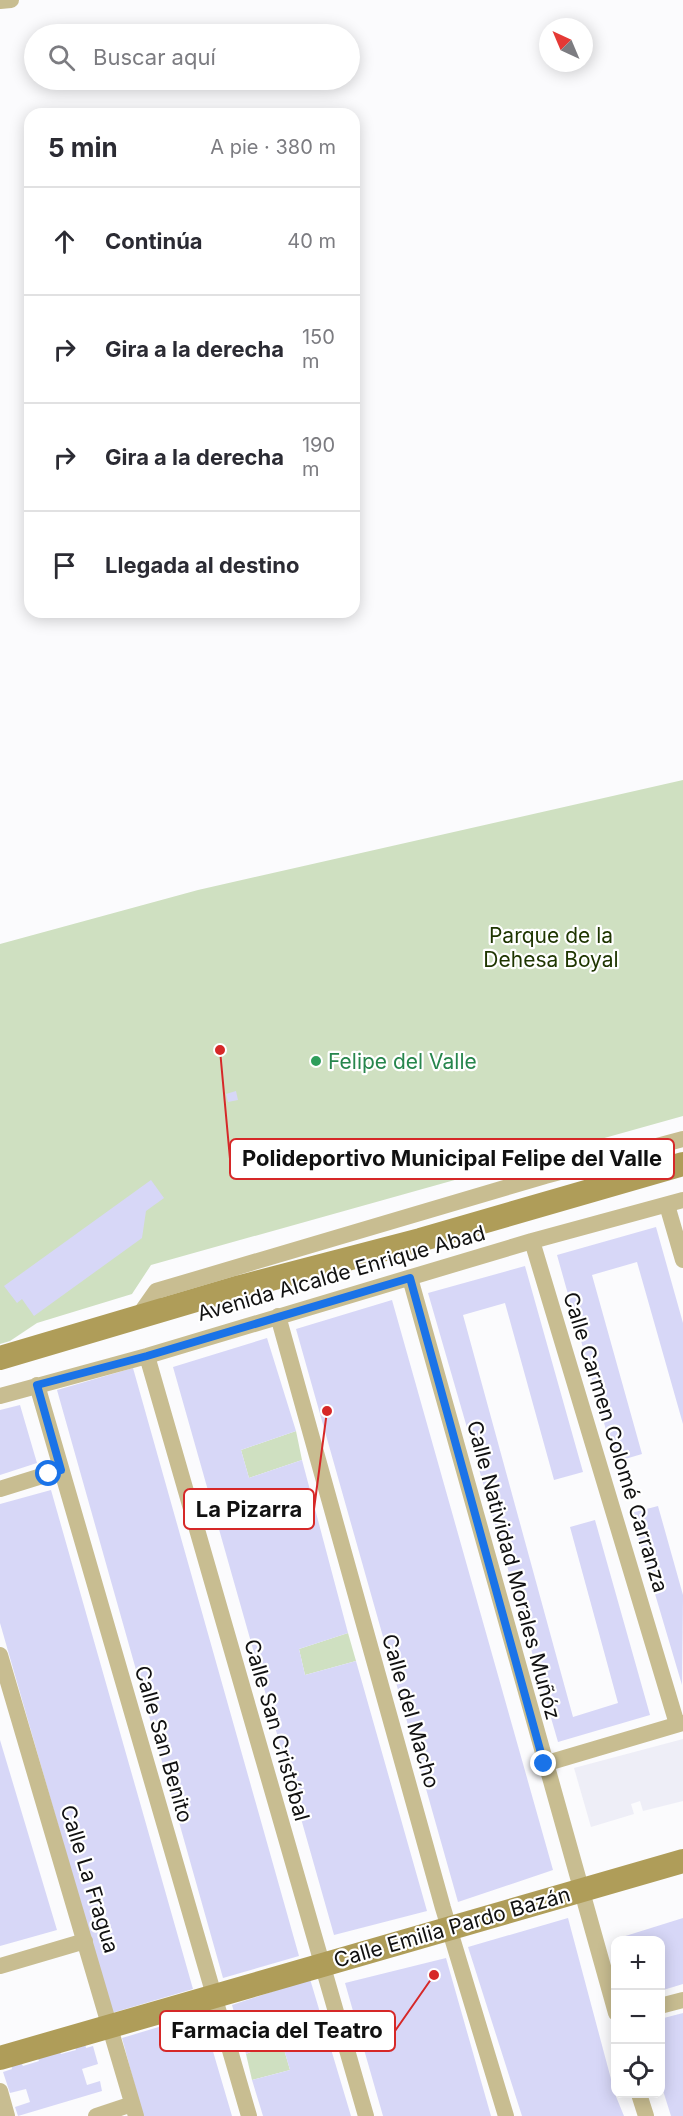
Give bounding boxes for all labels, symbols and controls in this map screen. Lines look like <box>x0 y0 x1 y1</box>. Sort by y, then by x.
north arrow <box>539 18 593 72</box>
search box <box>24 24 360 90</box>
icon: search <box>45 41 78 74</box>
text: Buscar aquí <box>93 44 216 70</box>
text: 5 min <box>48 132 118 163</box>
text: A pie · 380 m <box>210 135 336 159</box>
icon: ahead <box>48 225 81 258</box>
text: Continúa <box>105 228 203 254</box>
text: 40 m <box>287 229 336 253</box>
text: 150 m <box>302 325 335 373</box>
icon: right <box>48 333 81 366</box>
text: Gira a la derecha <box>105 336 284 362</box>
text: 190 m <box>302 433 335 481</box>
icon: right <box>48 441 81 474</box>
text: Gira a la derecha <box>105 444 284 470</box>
icon: arrive <box>48 549 81 582</box>
text: Llegada al destino <box>105 552 299 578</box>
park label: Parque de la Dehesa Boyal <box>483 923 619 972</box>
place label: Felipe del Valle <box>328 1049 477 1074</box>
marker: Felipe del Valle <box>309 1054 323 1068</box>
callout: Polideportivo Municipal Felipe del Valle <box>230 1139 674 1179</box>
text: Polideportivo Municipal Felipe del Valle <box>242 1145 662 1171</box>
street label: Avenida Alcalde Enrique Abad <box>194 1220 488 1326</box>
street label: Calle Carmen Colomé Carranza <box>558 1289 674 1595</box>
street label: Calle Natividad Morales Muñóz <box>462 1418 566 1722</box>
route start <box>35 1460 61 1486</box>
callout: La Pizarra <box>184 1489 314 1529</box>
text: La Pizarra <box>196 1496 302 1522</box>
street label: Calle del Macho <box>377 1631 445 1791</box>
street label: Calle San Cristóbal <box>239 1636 315 1824</box>
street label: Calle San Benito <box>130 1663 198 1825</box>
route end <box>530 1750 556 1776</box>
street label: Calle La Fragua <box>56 1802 124 1956</box>
street label: Calle Emilia Pardo Bazán <box>331 1881 573 1973</box>
map controls <box>611 1936 665 2098</box>
button: + <box>611 1936 665 1990</box>
button: − <box>611 1990 665 2044</box>
callout: Farmacia del Teatro <box>160 2011 395 2051</box>
text: Farmacia del Teatro <box>171 2017 383 2043</box>
button: locate <box>611 2044 665 2098</box>

